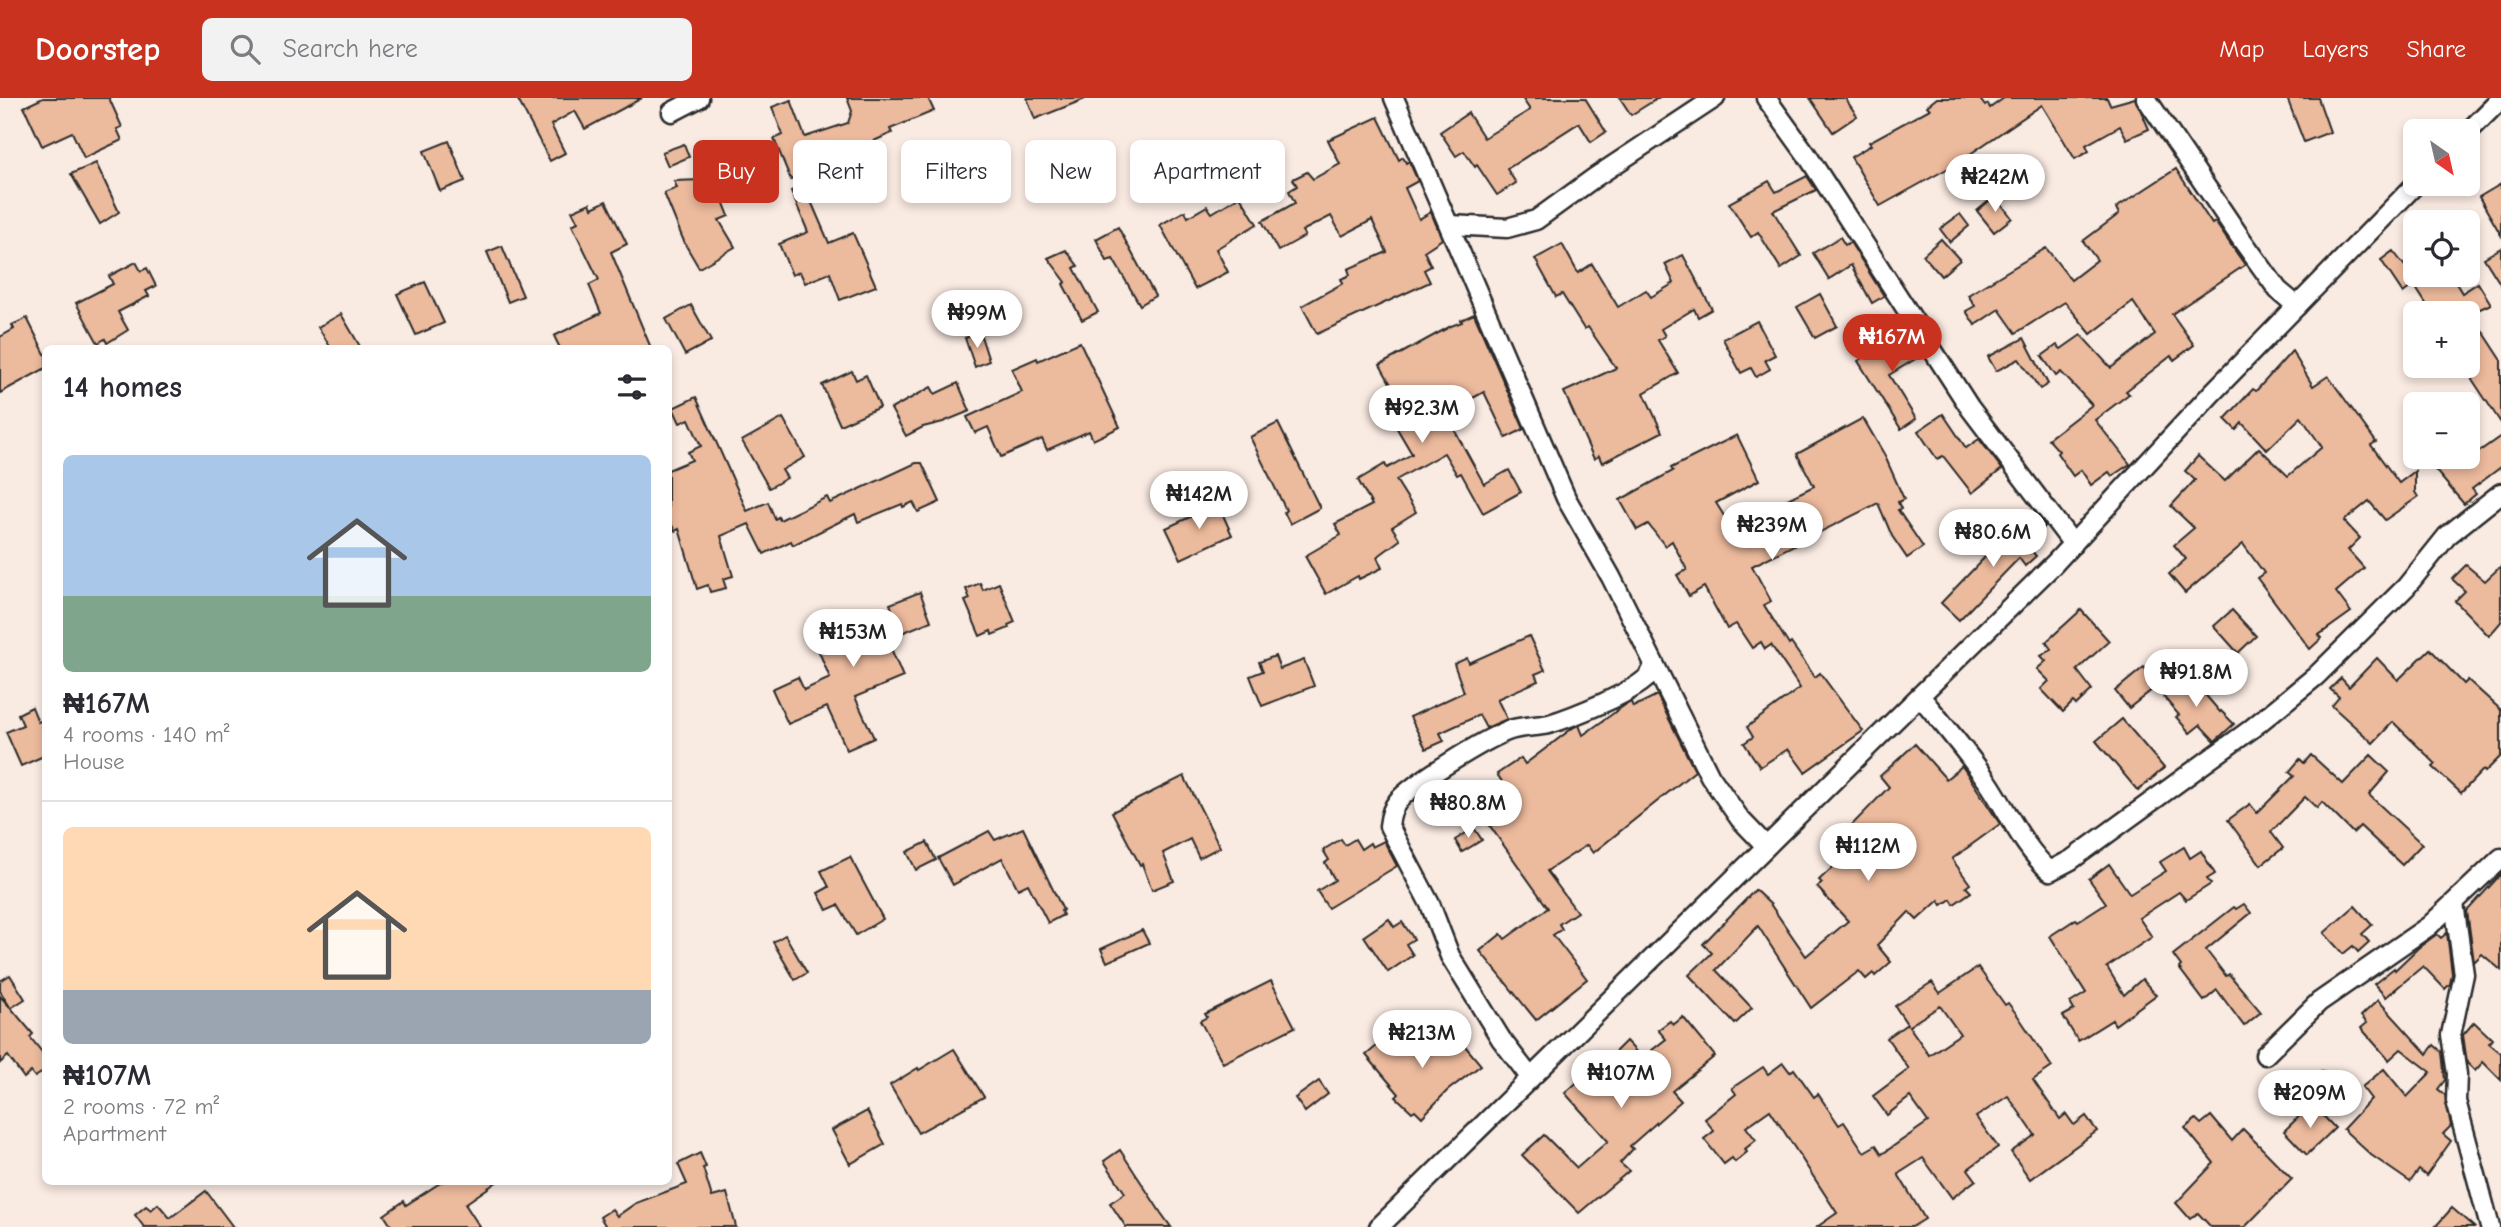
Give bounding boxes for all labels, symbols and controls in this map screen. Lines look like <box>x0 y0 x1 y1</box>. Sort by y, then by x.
search box <box>202 18 692 81</box>
text: Doorstep <box>35 30 160 68</box>
icon: search <box>226 30 264 68</box>
text: Search here <box>282 34 418 64</box>
text: Map <box>2219 35 2265 63</box>
text: Layers <box>2303 35 2368 63</box>
text: Share <box>2406 35 2466 63</box>
north arrow <box>2403 119 2480 196</box>
map controls <box>2403 119 2480 469</box>
chip: Buy <box>693 140 779 203</box>
chip: Rent <box>793 140 887 203</box>
chip: Filters <box>901 140 1011 203</box>
chip: New <box>1025 140 1116 203</box>
chip: Apartment <box>1130 140 1285 203</box>
pin: ₦242M <box>1946 155 2044 214</box>
text: ₦242M <box>1961 163 2029 190</box>
button: locate <box>2403 210 2480 287</box>
pin: ₦99M <box>936 290 1018 350</box>
text: ₦99M <box>947 299 1007 326</box>
button: + <box>2403 301 2480 378</box>
pin: ₦167M <box>1843 314 1941 374</box>
text: ₦167M <box>1859 323 1925 350</box>
icon: filters <box>613 368 651 406</box>
text: 14 homes <box>63 370 182 405</box>
pin: ₦92.3M <box>1365 386 1479 445</box>
button: − <box>2403 392 2480 469</box>
text: ₦92.3M <box>1385 394 1459 421</box>
pin: ₦142M <box>1150 472 1248 531</box>
text: ₦142M <box>1166 480 1232 507</box>
icon: home <box>294 500 420 626</box>
pin: ₦239M <box>1723 503 1821 562</box>
pin: ₦80.6M <box>1936 510 2050 569</box>
text: ₦239M <box>1737 511 1807 538</box>
text: ₦80.6M <box>1955 518 2031 545</box>
pin: ₦153M <box>804 610 902 669</box>
text: ₦153M <box>819 618 887 645</box>
pin: ₦91.8M <box>2139 650 2253 709</box>
text: ₦91.8M <box>2160 658 2232 685</box>
text: ₦167M <box>63 686 150 721</box>
text: 4 rooms · 140 m² <box>63 721 230 748</box>
text: House <box>63 748 125 775</box>
pin: ₦80.8M <box>1411 780 1525 840</box>
text: ₦80.8M <box>1430 789 1506 816</box>
pin: ₦112M <box>1819 824 1917 883</box>
text: ₦112M <box>1836 832 1900 859</box>
icon: home <box>294 872 420 998</box>
pin: ₦213M <box>1373 1010 1471 1070</box>
text: ₦213M <box>1389 1019 1455 1046</box>
pin: ₦107M <box>1572 1051 1670 1110</box>
text: ₦107M <box>63 1058 151 1093</box>
text: ₦107M <box>1587 1059 1655 1086</box>
pin: ₦209M <box>2261 1070 2359 1130</box>
text: ₦209M <box>2274 1079 2346 1106</box>
text: 2 rooms · 72 m² <box>63 1093 219 1120</box>
text: Apartment <box>63 1120 166 1147</box>

